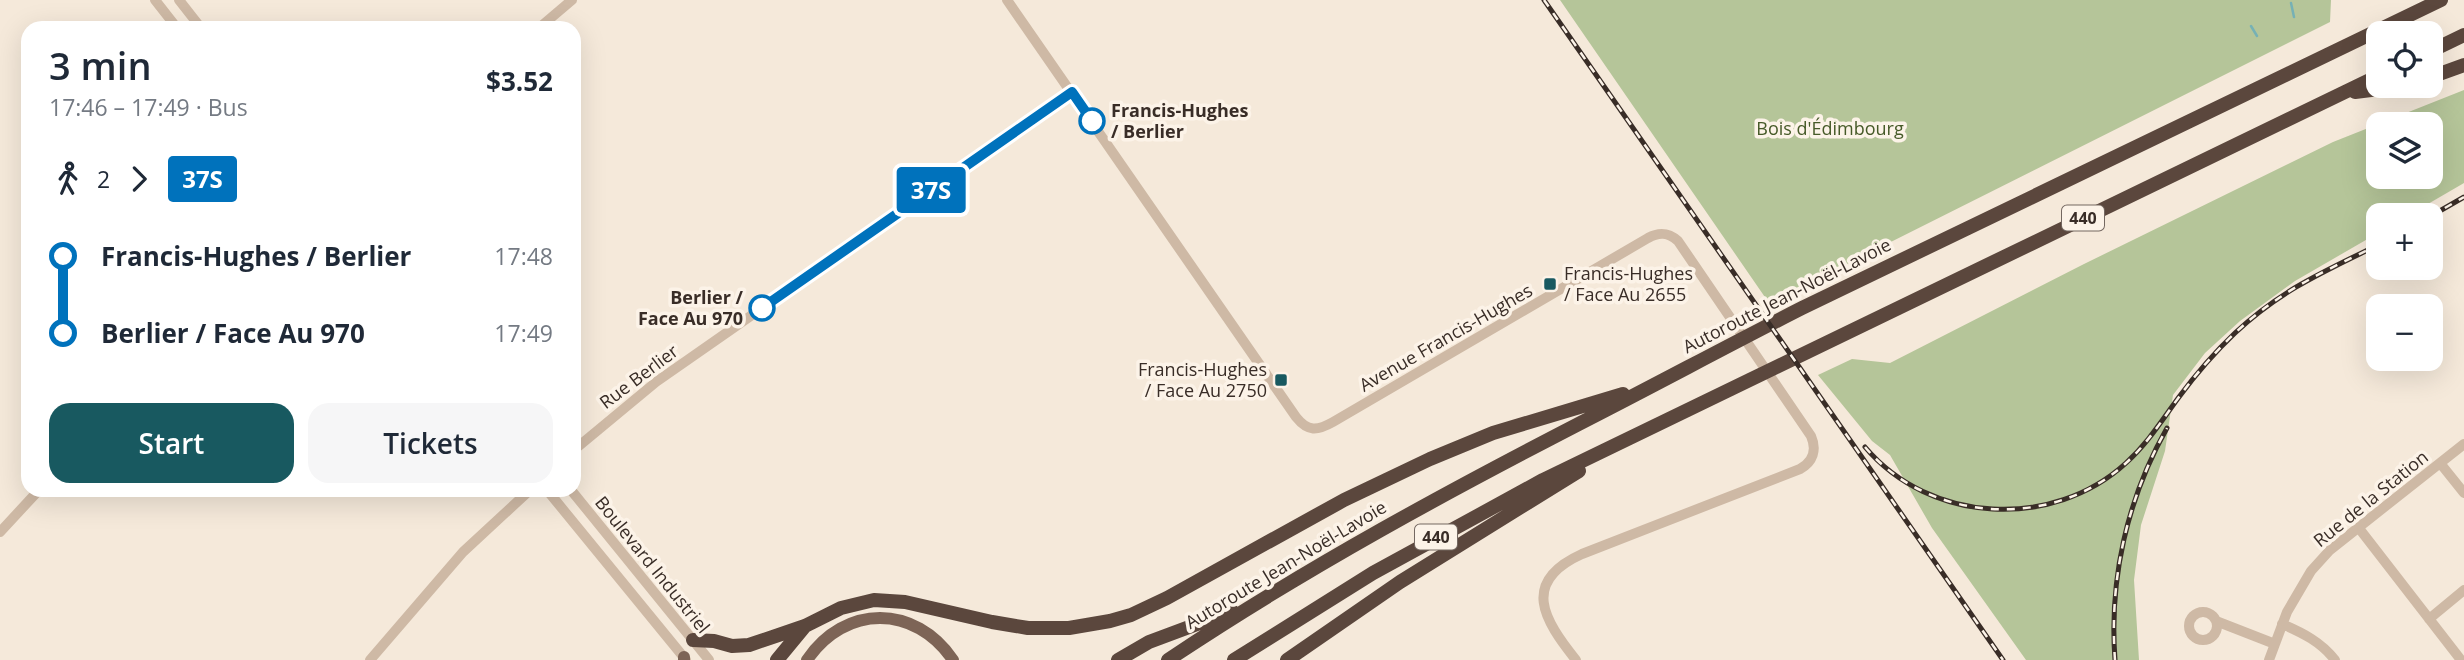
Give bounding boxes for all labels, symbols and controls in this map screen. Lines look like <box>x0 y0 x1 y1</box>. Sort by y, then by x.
map controls <box>2366 21 2443 371</box>
button: locate <box>2366 21 2443 98</box>
text: 3 min <box>49 39 152 91</box>
text: $3.52 <box>486 63 553 99</box>
text: 17:46 – 17:49 · Bus <box>49 91 248 123</box>
place label: Francis-Hughes / Berlier <box>1111 98 1248 143</box>
marker: Francis-Hughes / Berlier <box>1079 108 1105 134</box>
button: layers <box>2366 112 2443 189</box>
park label: Bois d'Édimbourg <box>1756 116 1904 140</box>
icon: walk <box>49 160 87 198</box>
icon: forward <box>120 160 158 198</box>
text: 37S <box>182 162 223 195</box>
text: 2 <box>97 163 110 195</box>
line badge: 37S <box>891 167 971 213</box>
text: 37S <box>911 173 951 206</box>
button: + <box>2366 203 2443 280</box>
road number: 440 <box>2062 206 2104 230</box>
street label: Autoroute Jean-Noël-Lavoie <box>1678 232 1895 358</box>
text: Francis-Hughes / Berlier <box>101 238 411 274</box>
text: 17:48 <box>494 240 553 272</box>
place label: Francis-Hughes / Face Au 2655 <box>1564 261 1693 306</box>
marker: Francis-Hughes / Face Au 2655 <box>1542 276 1558 292</box>
street label: Avenue Francis-Hughes <box>1354 278 1537 397</box>
place label: Berlier / Face Au 970 <box>638 285 744 330</box>
button: − <box>2366 294 2443 371</box>
marker: Berlier / Face Au 970 <box>749 295 775 321</box>
text: Berlier / Face Au 970 <box>101 315 365 351</box>
text: 17:49 <box>494 317 553 349</box>
street label: Rue Berlier <box>594 338 683 414</box>
place label: Francis-Hughes / Face Au 2750 <box>1138 357 1267 402</box>
marker: Francis-Hughes / Face Au 2750 <box>1273 372 1289 388</box>
button: Start <box>49 403 294 483</box>
button: Tickets <box>308 403 553 483</box>
street label: Rue de la Station <box>2308 445 2433 552</box>
street label: Boulevard Industriel <box>590 491 716 638</box>
street label: Autoroute Jean-Noël-Lavoie <box>1180 494 1390 634</box>
road number: 440 <box>1415 524 1457 550</box>

